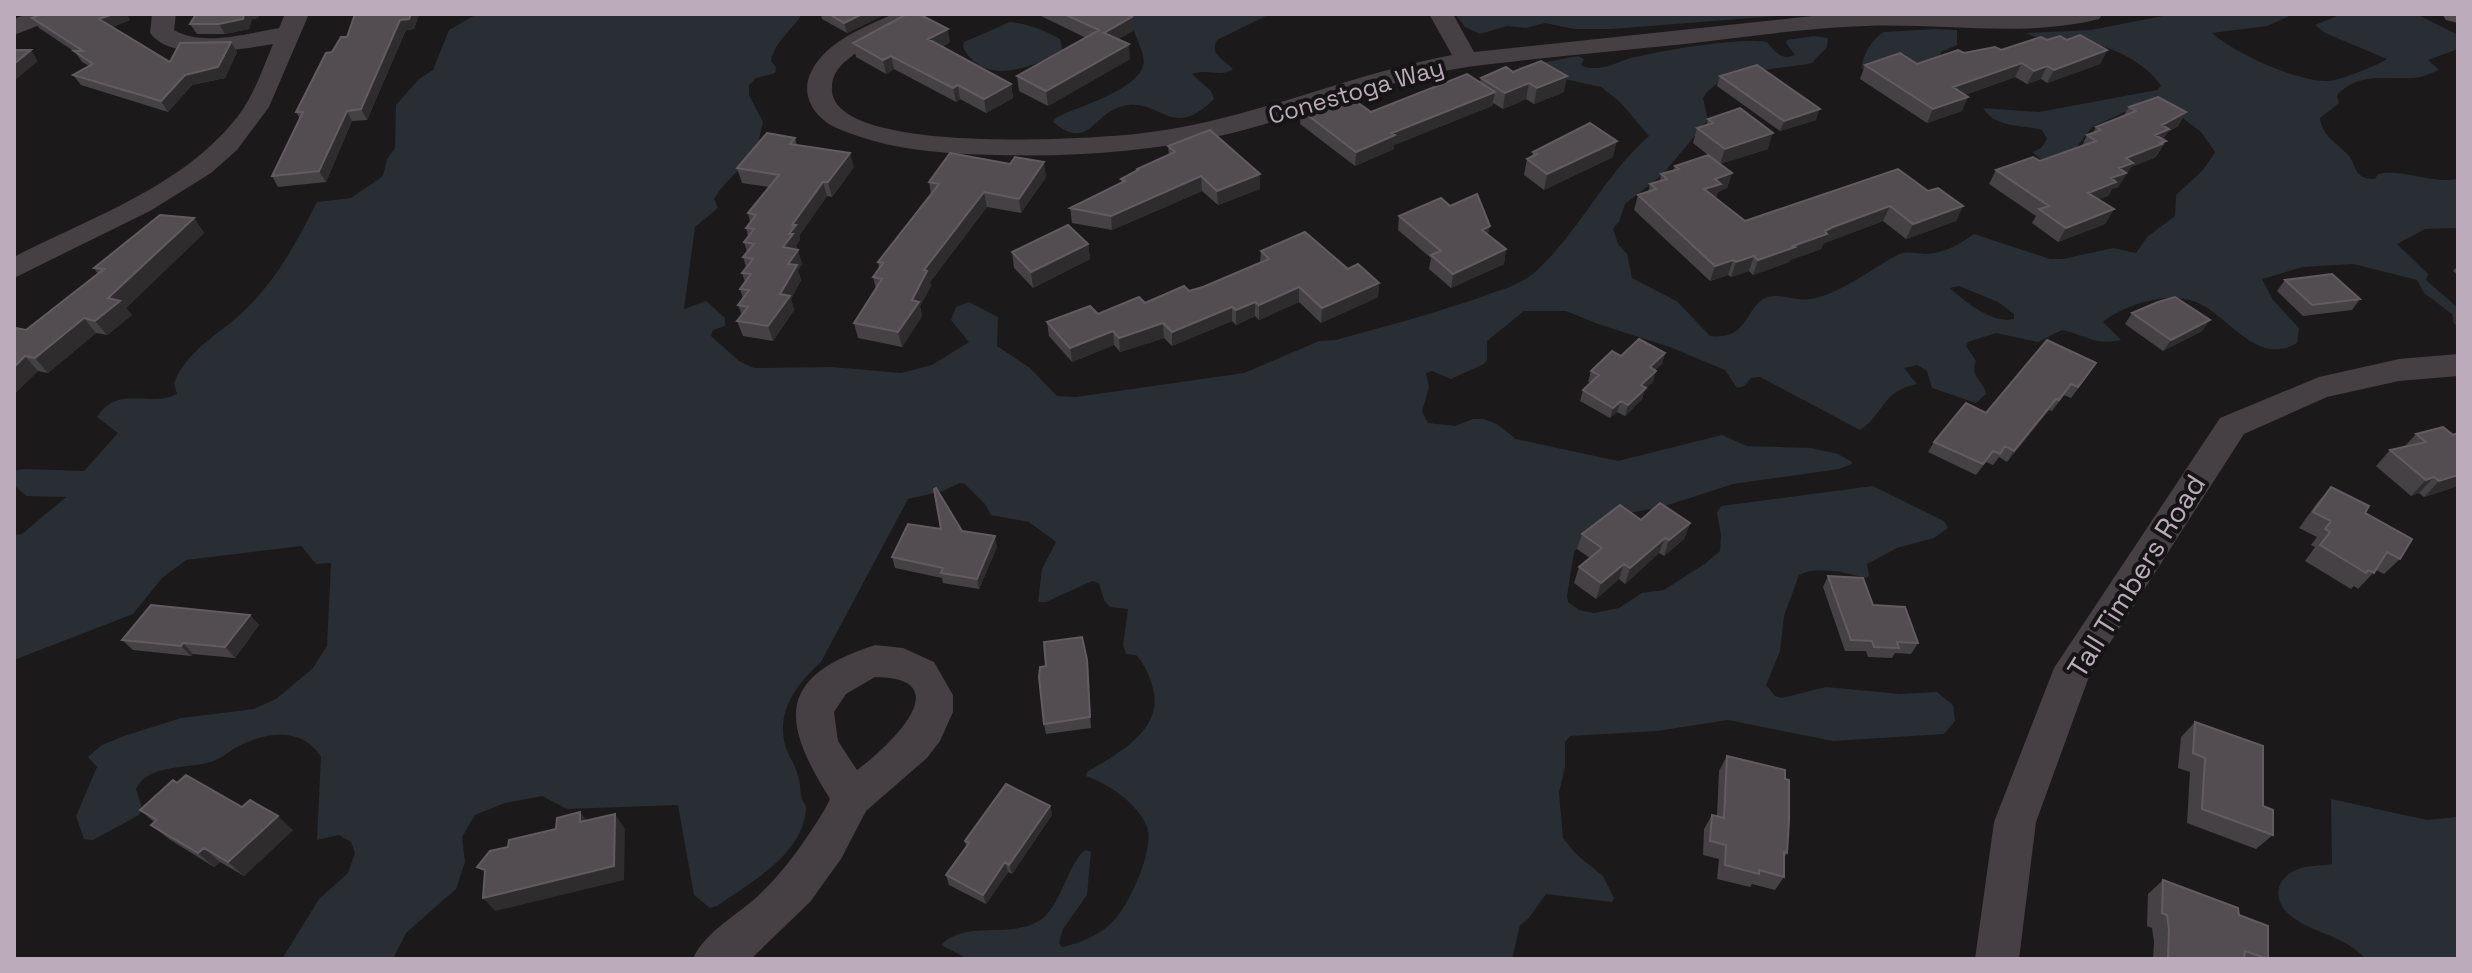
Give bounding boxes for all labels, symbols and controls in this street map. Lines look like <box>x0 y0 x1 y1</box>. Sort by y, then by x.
street label: Conestoga Way <box>1265 51 1447 131</box>
street label: Tall Timbers Road <box>2059 468 2213 684</box>

